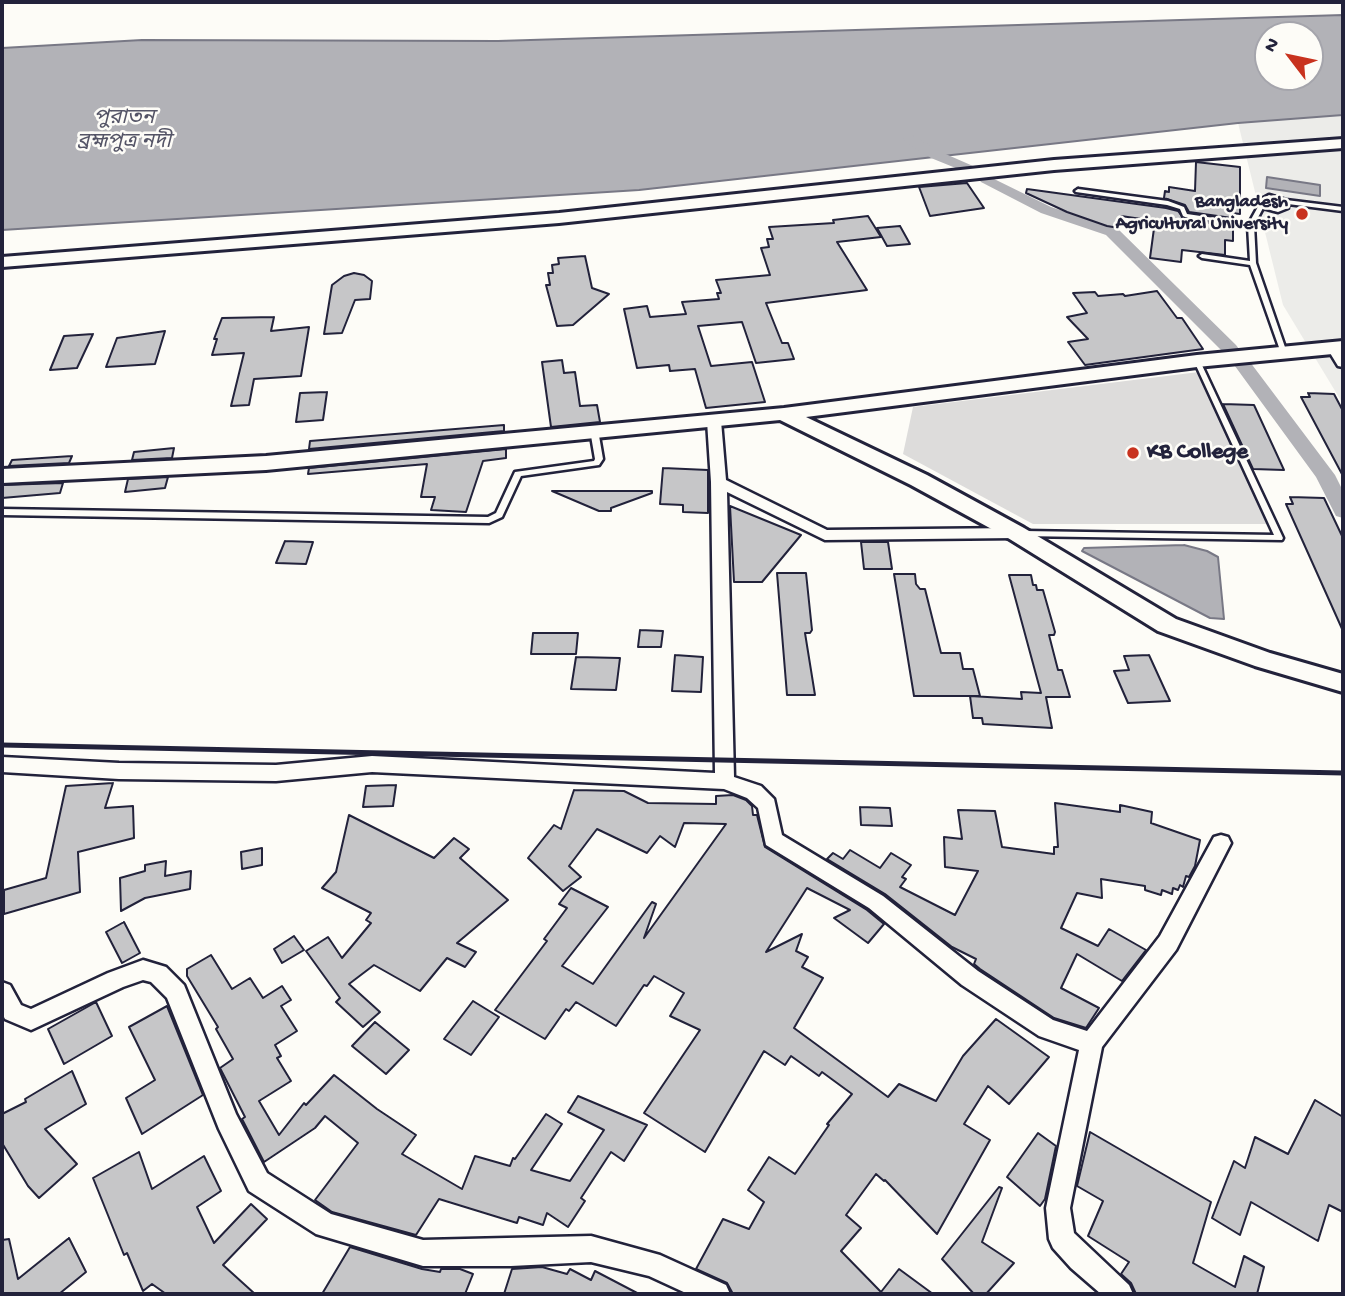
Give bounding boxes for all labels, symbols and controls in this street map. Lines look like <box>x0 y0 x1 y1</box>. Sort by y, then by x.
north arrow <box>1254 21 1324 91</box>
text: N <box>1259 34 1286 57</box>
water label: পুরাতন ব্রহ্মপুত্র নদী <box>77 107 171 157</box>
place label: Bangladesh Agricultural University <box>1116 192 1288 236</box>
marker: Bangladesh Agricultural University <box>1294 206 1310 222</box>
place label: KB College <box>1147 439 1248 467</box>
marker: KB College <box>1125 445 1141 461</box>

